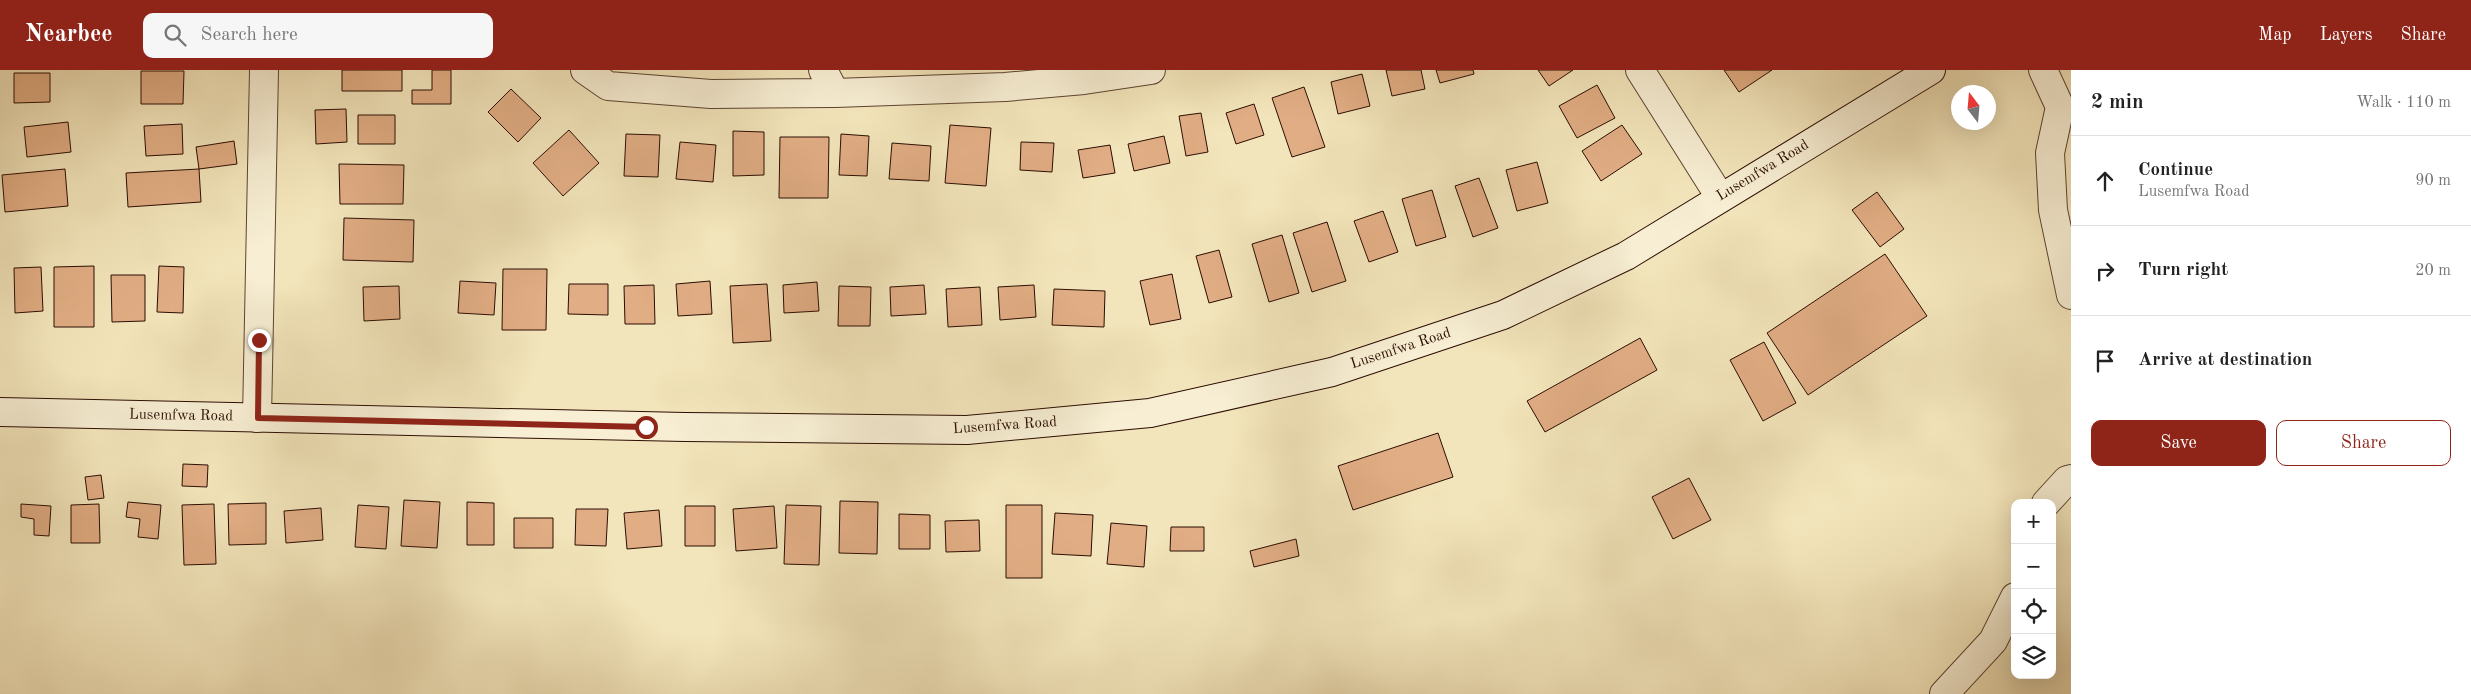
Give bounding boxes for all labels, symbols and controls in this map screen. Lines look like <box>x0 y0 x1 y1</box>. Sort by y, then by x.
search box <box>143 13 493 58</box>
icon: search <box>161 21 189 49</box>
text: Nearbee <box>25 23 113 47</box>
text: Search here <box>201 26 298 45</box>
text: Map <box>2258 26 2292 44</box>
text: Layers <box>2320 26 2372 44</box>
text: Share <box>2400 26 2446 44</box>
north arrow <box>1951 85 1996 130</box>
text: 2 min <box>2091 92 2144 113</box>
text: Walk · 110 m <box>2356 95 2451 111</box>
street label: Lusemfwa Road <box>1714 138 1812 204</box>
text: Continue <box>2138 161 2213 180</box>
icon: ahead <box>2091 167 2119 195</box>
text: 90 m <box>2415 173 2451 189</box>
text: Lusemfwa Road <box>2138 184 2250 200</box>
icon: right <box>2091 257 2119 285</box>
text: Turn right <box>2138 261 2228 280</box>
text: 20 m <box>2415 263 2451 279</box>
street label: Lusemfwa Road <box>1349 326 1453 372</box>
route end <box>248 329 271 352</box>
icon: arrive <box>2091 347 2119 375</box>
text: Arrive at destination <box>2138 351 2312 370</box>
street label: Lusemfwa Road <box>129 408 234 424</box>
street label: Lusemfwa Road <box>952 415 1058 437</box>
route start <box>635 416 658 439</box>
button: Save <box>2091 420 2266 466</box>
button: Share <box>2276 420 2451 466</box>
map controls <box>2011 499 2056 679</box>
button: + <box>2011 499 2056 544</box>
button: − <box>2011 544 2056 589</box>
button: locate <box>2011 589 2056 634</box>
button: layers <box>2011 634 2056 679</box>

